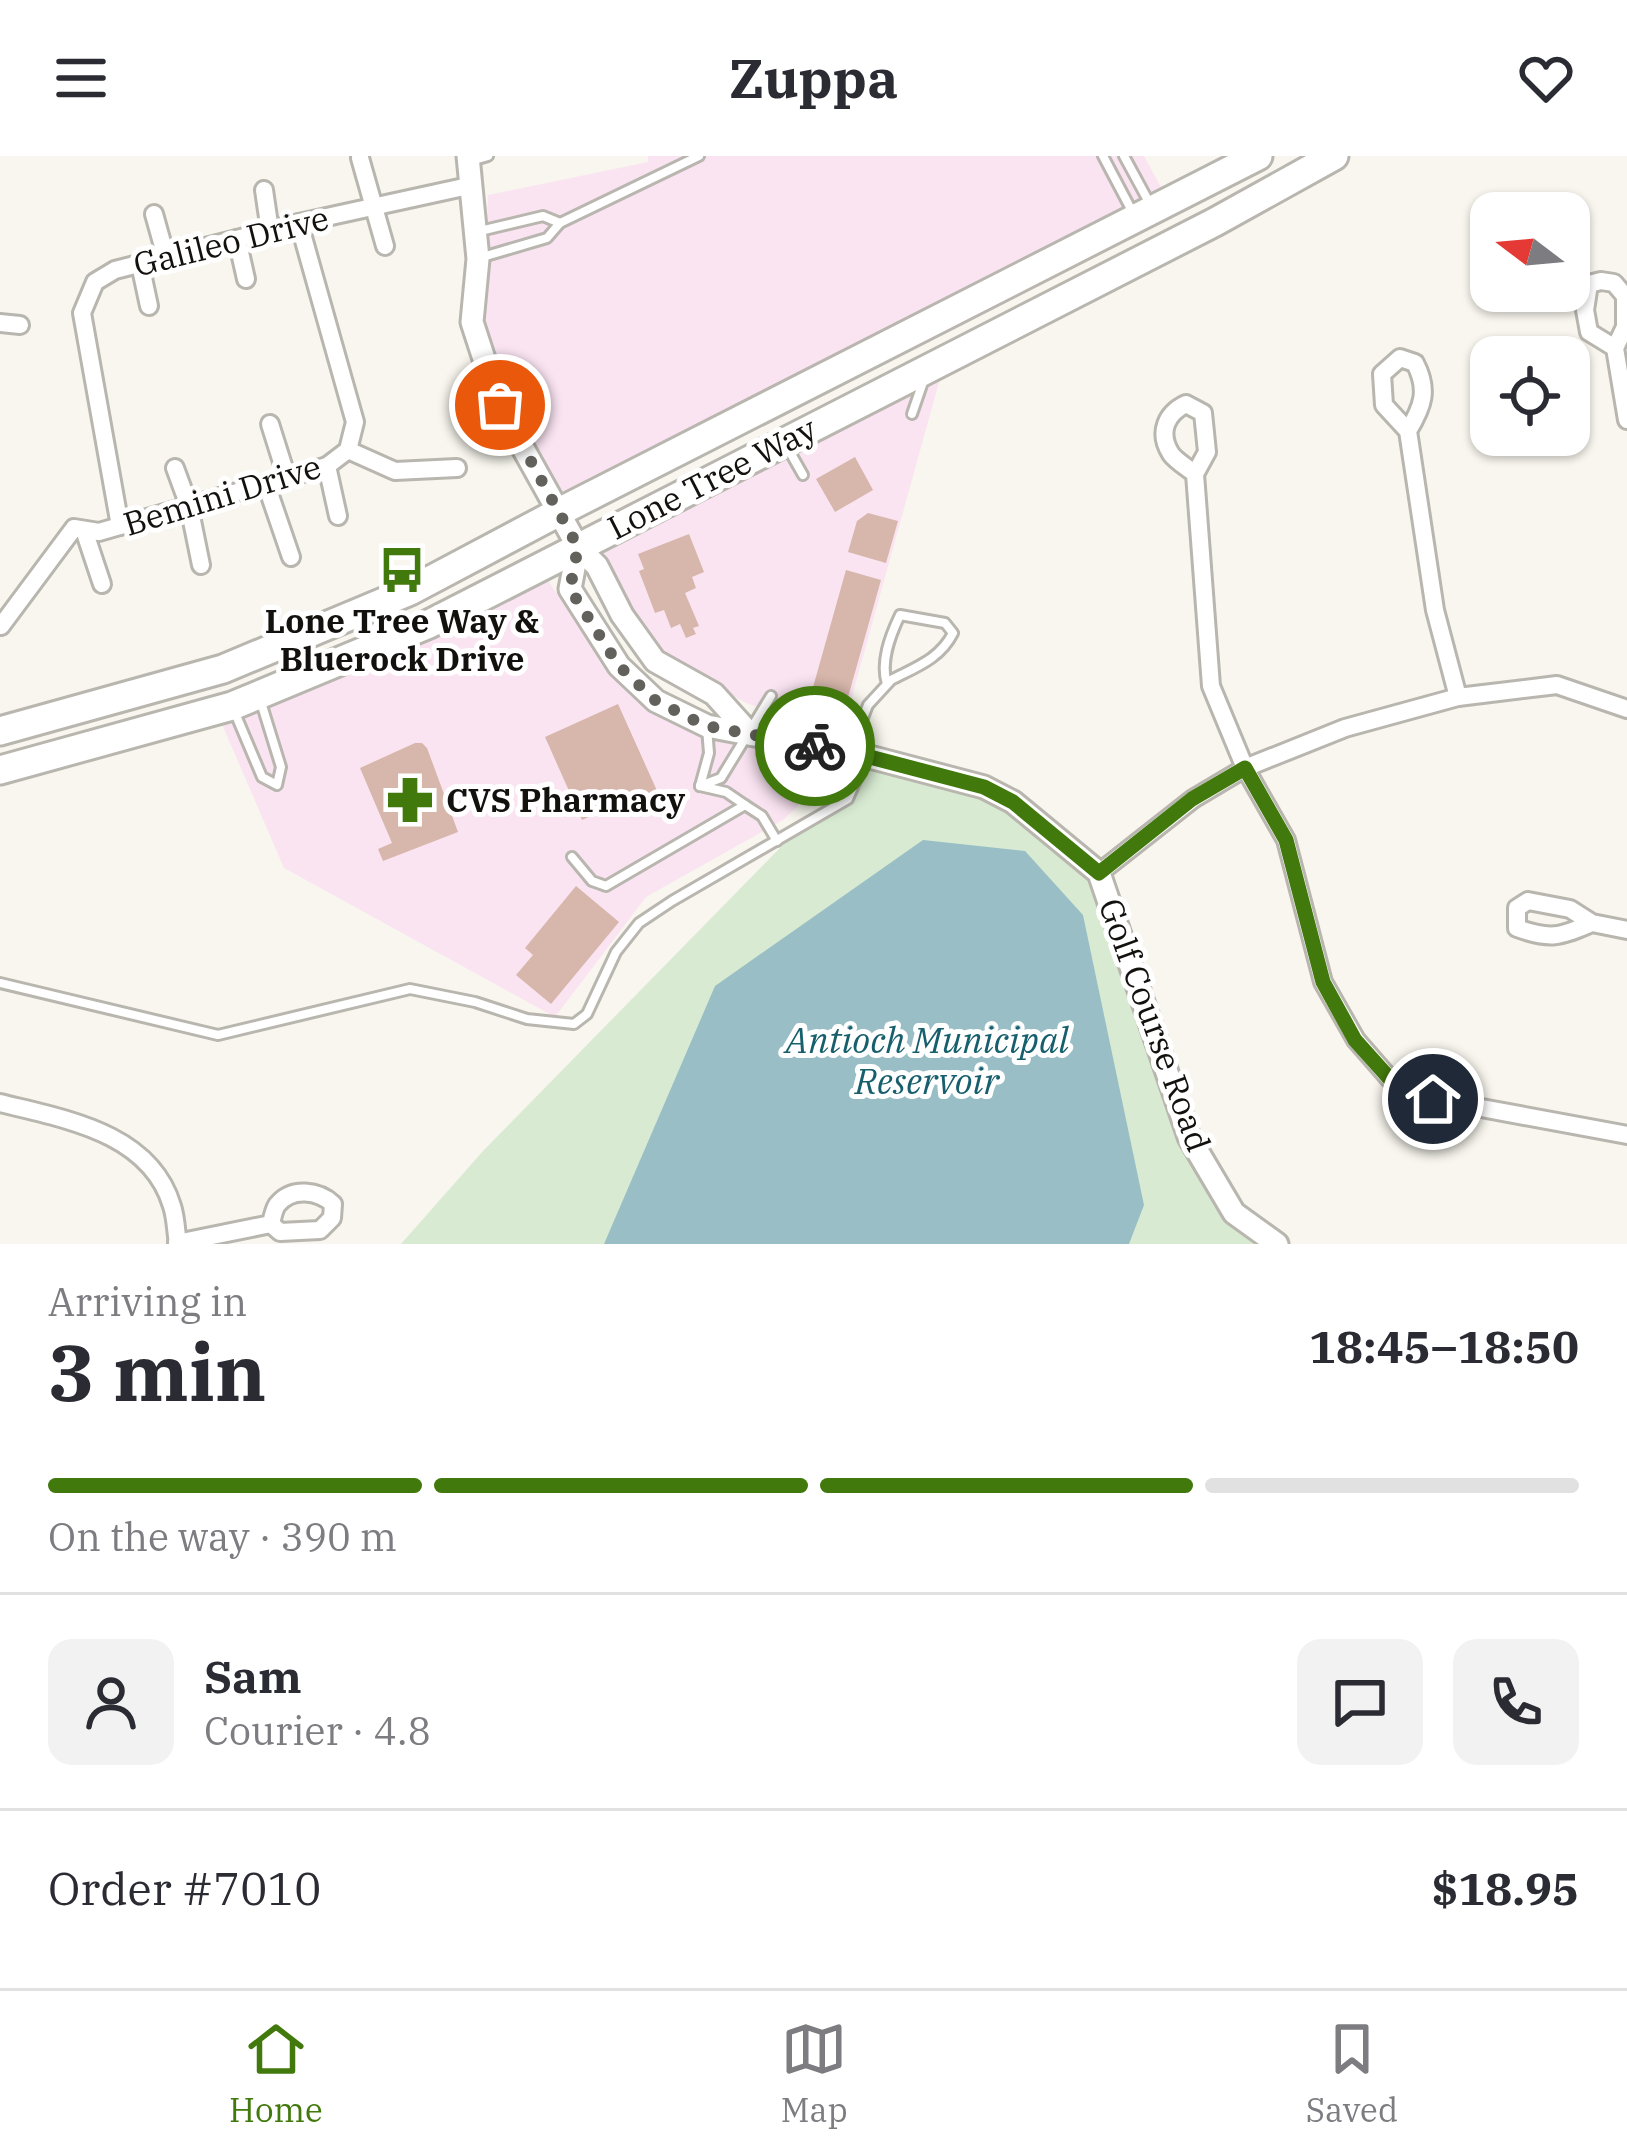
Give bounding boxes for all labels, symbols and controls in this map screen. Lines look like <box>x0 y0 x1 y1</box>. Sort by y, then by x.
text: Zuppa <box>729 43 898 113</box>
icon: menu <box>48 45 114 111</box>
icon: heart <box>1513 45 1579 111</box>
north arrow <box>1470 192 1590 312</box>
map controls <box>1470 192 1590 456</box>
street label: Galileo Drive <box>129 196 333 286</box>
button: locate <box>1470 336 1590 456</box>
pin <box>449 354 551 456</box>
icon: bag <box>467 372 533 438</box>
street label: Lone Tree Way <box>600 406 824 549</box>
street label: Bemini Drive <box>118 444 326 545</box>
bus stop icon: Lone Tree Way & Bluerock Drive <box>377 545 427 595</box>
place label: Lone Tree Way & Bluerock Drive <box>265 599 539 680</box>
courier <box>755 686 875 806</box>
icon: bike <box>782 713 848 779</box>
pharmacy icon: CVS Pharmacy <box>385 775 435 825</box>
place label: CVS Pharmacy <box>446 778 686 821</box>
street label: Golf Course Road <box>1090 892 1221 1157</box>
water label: Antioch Municipal Reservoir <box>783 1016 1070 1104</box>
pin <box>1382 1048 1484 1150</box>
icon: home <box>1400 1066 1466 1132</box>
text: Arriving in <box>48 1276 247 1327</box>
text: 18:45–18:50 <box>1309 1317 1579 1375</box>
text: 3 min <box>48 1321 266 1422</box>
text: On the way · 390 m <box>48 1511 397 1562</box>
button: person <box>48 1639 174 1765</box>
button: chat <box>1297 1639 1423 1765</box>
button: phone <box>1453 1639 1579 1765</box>
text: Sam <box>204 1647 302 1705</box>
text: Courier · 4.8 <box>204 1705 431 1756</box>
text: Order #7010 <box>48 1859 321 1917</box>
text: $18.95 <box>1432 1859 1579 1917</box>
tab: Home <box>229 2016 323 2131</box>
tab: Map <box>781 2016 848 2131</box>
tab: Saved <box>1306 2016 1398 2131</box>

